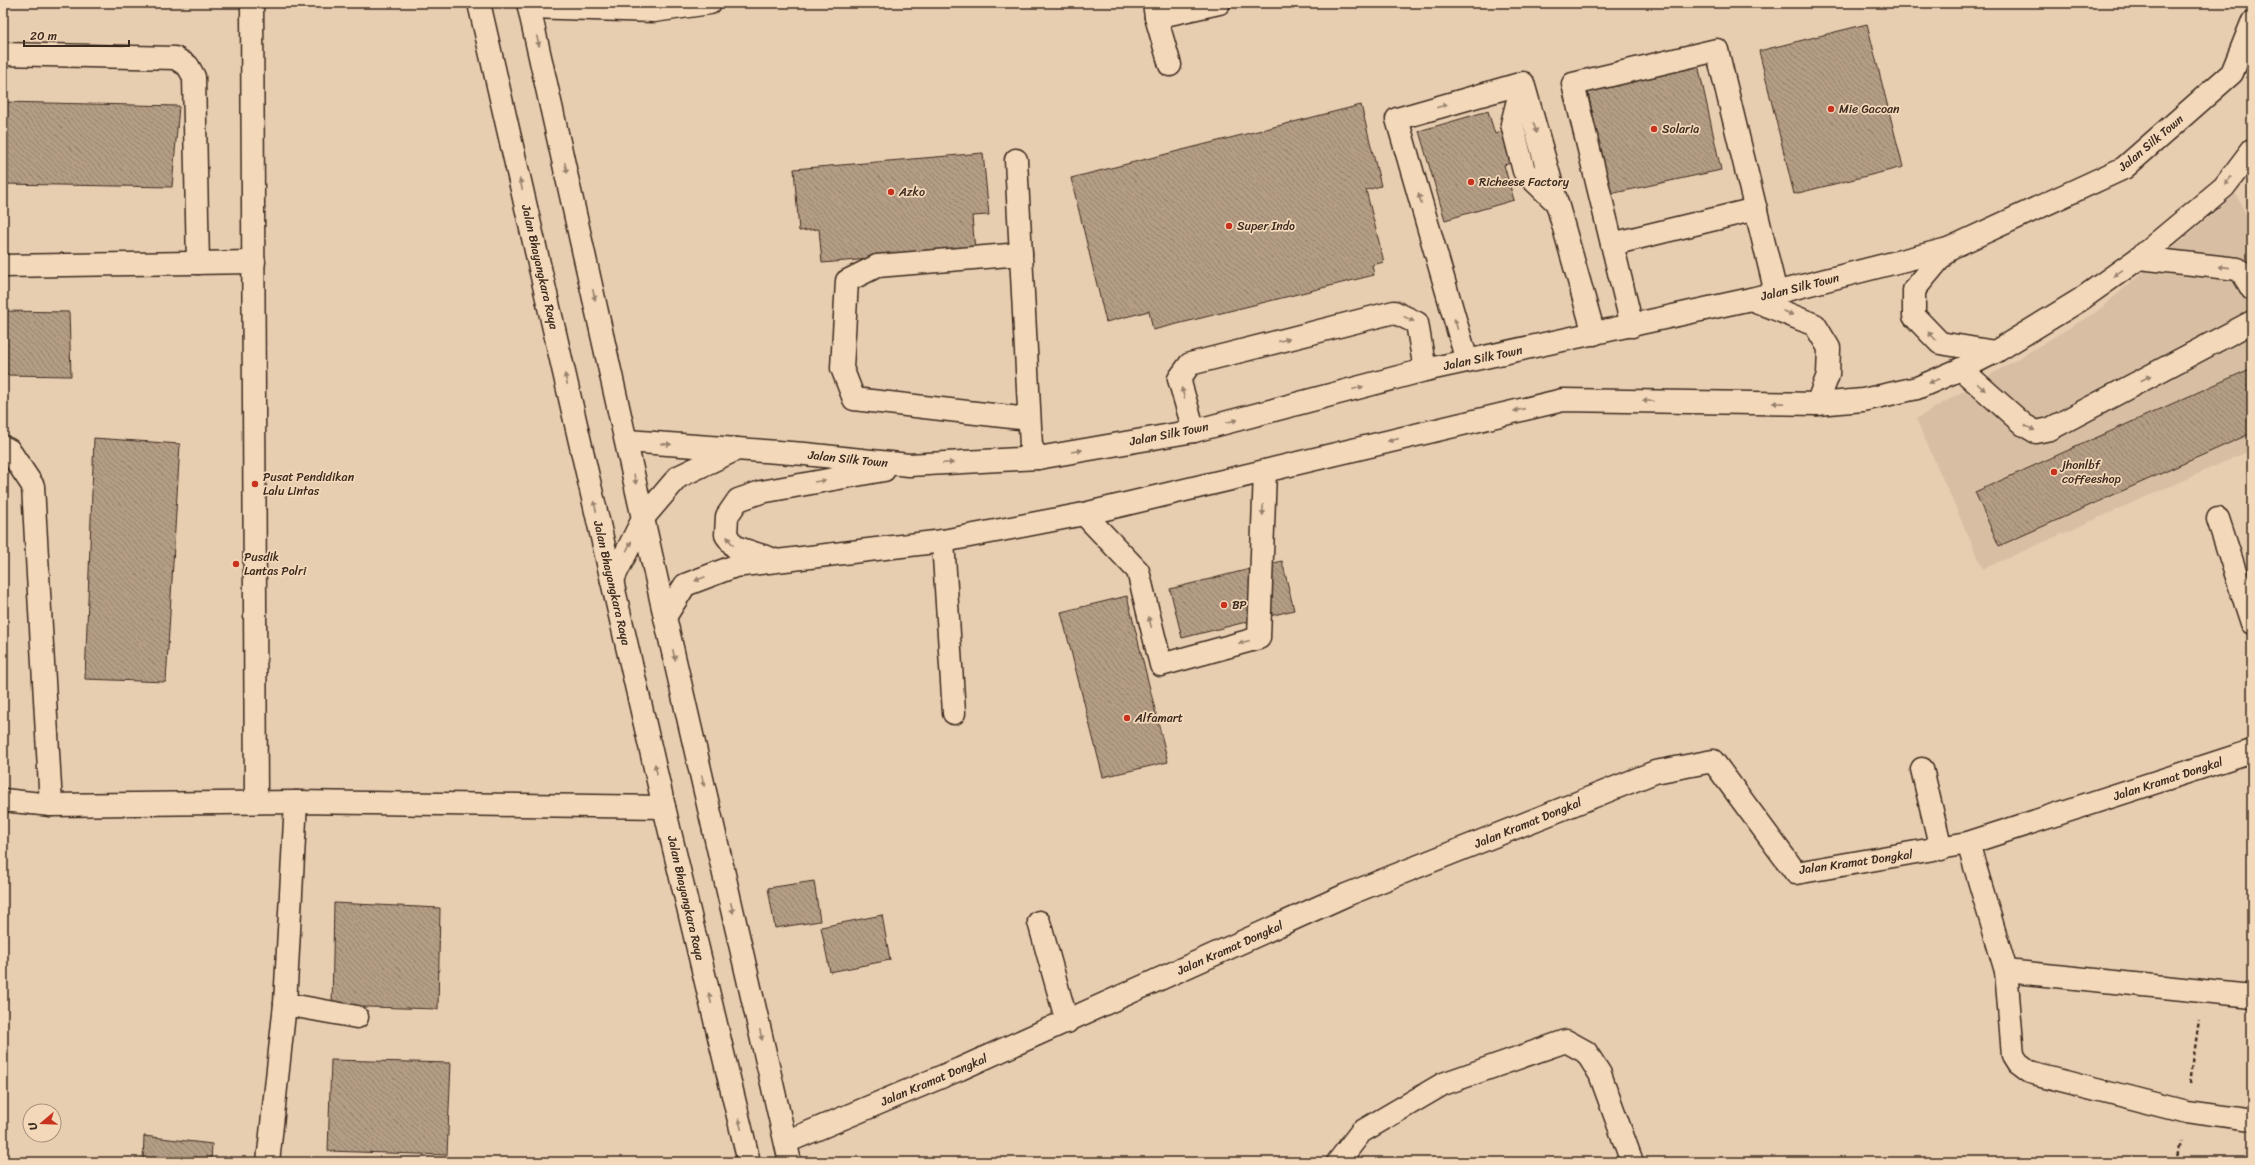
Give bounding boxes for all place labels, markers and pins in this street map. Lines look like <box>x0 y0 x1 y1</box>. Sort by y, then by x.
place label: Mie Gacoan <box>1839 98 1900 120</box>
marker: Mie Gacoan <box>1826 104 1836 114</box>
place label: Solaria <box>1662 118 1699 140</box>
marker: Solaria <box>1649 124 1659 134</box>
place label: Richeese Factory <box>1479 171 1570 193</box>
marker: Richeese Factory <box>1466 177 1476 187</box>
place label: Azko <box>898 181 925 203</box>
marker: Azko <box>886 187 896 197</box>
place label: Super Indo <box>1237 215 1295 237</box>
marker: Super Indo <box>1224 221 1234 231</box>
place label: jhonlbf coffeeshop <box>2059 454 2122 490</box>
place label: Pusat Pendidikan Lalu Lintas <box>263 466 355 502</box>
marker: jhonlbf coffeeshop <box>2049 467 2059 477</box>
marker: Pusat Pendidikan Lalu Lintas <box>250 479 260 489</box>
place label: Pusdik Lantas Polri <box>244 546 307 582</box>
marker: Pusdik Lantas Polri <box>231 559 241 569</box>
place label: BP <box>1232 594 1247 616</box>
marker: BP <box>1219 600 1229 610</box>
place label: Alfamart <box>1134 707 1183 729</box>
marker: Alfamart <box>1122 713 1132 723</box>

